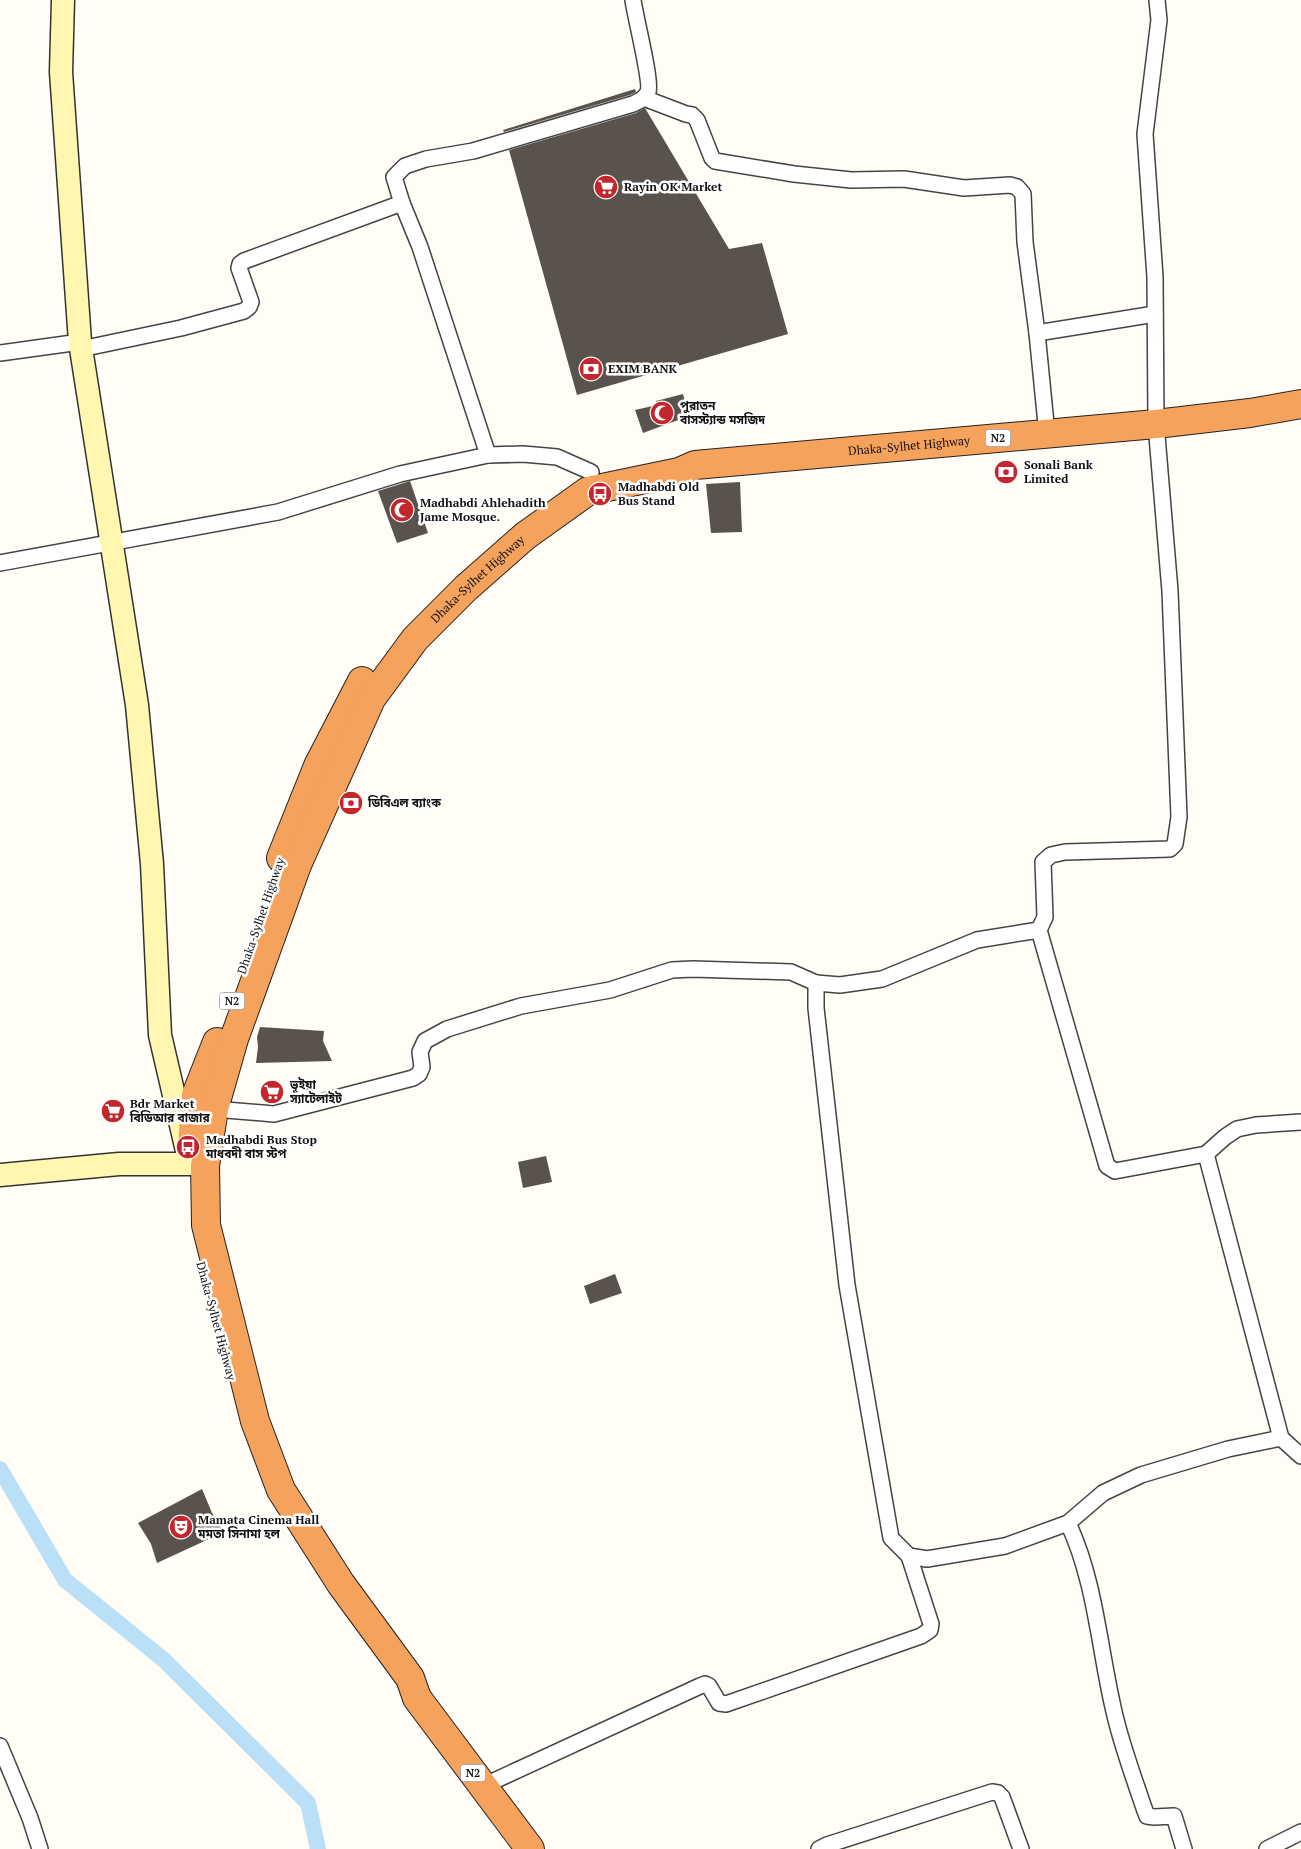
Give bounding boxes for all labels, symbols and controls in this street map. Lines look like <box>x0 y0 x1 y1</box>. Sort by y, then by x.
supermarket icon: Rayin OK Market <box>593 174 619 200</box>
place label: Rayin OK Market <box>624 179 722 194</box>
bank icon: EXIM BANK <box>578 356 604 382</box>
place label: EXIM BANK <box>608 361 677 376</box>
place label: পুরাতন বাসস্ট্যান্ড মসজিদ <box>679 398 765 427</box>
mosque icon: পুরাতন বাসস্ট্যান্ড মসজিদ <box>649 400 675 426</box>
road number: N2 <box>986 429 1010 446</box>
street label: Dhaka-Sylhet Highway <box>848 432 972 458</box>
place label: Sonali Bank Limited <box>1024 457 1093 486</box>
bank icon: Sonali Bank Limited <box>993 459 1019 485</box>
place label: Madhabdi Old Bus Stand <box>618 479 700 508</box>
bus stop icon: Madhabdi Old Bus Stand <box>587 481 613 507</box>
place label: Madhabdi Ahlehadith Jame Mosque. <box>420 495 546 524</box>
mosque icon: Madhabdi Ahlehadith Jame Mosque. <box>389 497 415 523</box>
street label: Dhaka-Sylhet Highway <box>427 531 528 626</box>
bank icon: ডিবিএল ব্যাংক <box>338 790 364 816</box>
place label: ডিবিএল ব্যাংক <box>367 795 441 810</box>
street label: Dhaka-Sylhet Highway <box>234 855 288 976</box>
road number: N2 <box>220 992 244 1009</box>
place label: ভূইয়া স্যাটেলাইট <box>289 1077 342 1106</box>
supermarket icon: ভূইয়া স্যাটেলাইট <box>259 1079 285 1105</box>
place label: Bdr Market বিডিআর বাজার <box>129 1096 210 1125</box>
supermarket icon: Bdr Market বিডিআর বাজার <box>100 1098 126 1124</box>
place label: Madhabdi Bus Stop মাধবদী বাস স্টপ <box>205 1132 317 1161</box>
bus stop icon: Madhabdi Bus Stop মাধবদী বাস স্টপ <box>175 1134 201 1160</box>
street label: Dhaka-Sylhet Highway <box>193 1260 240 1383</box>
place label: Mamata Cinema Hall মমতা সিনামা হল <box>197 1512 319 1541</box>
theatre icon: Mamata Cinema Hall মমতা সিনামা হল <box>168 1514 194 1540</box>
road number: N2 <box>460 1765 486 1782</box>

